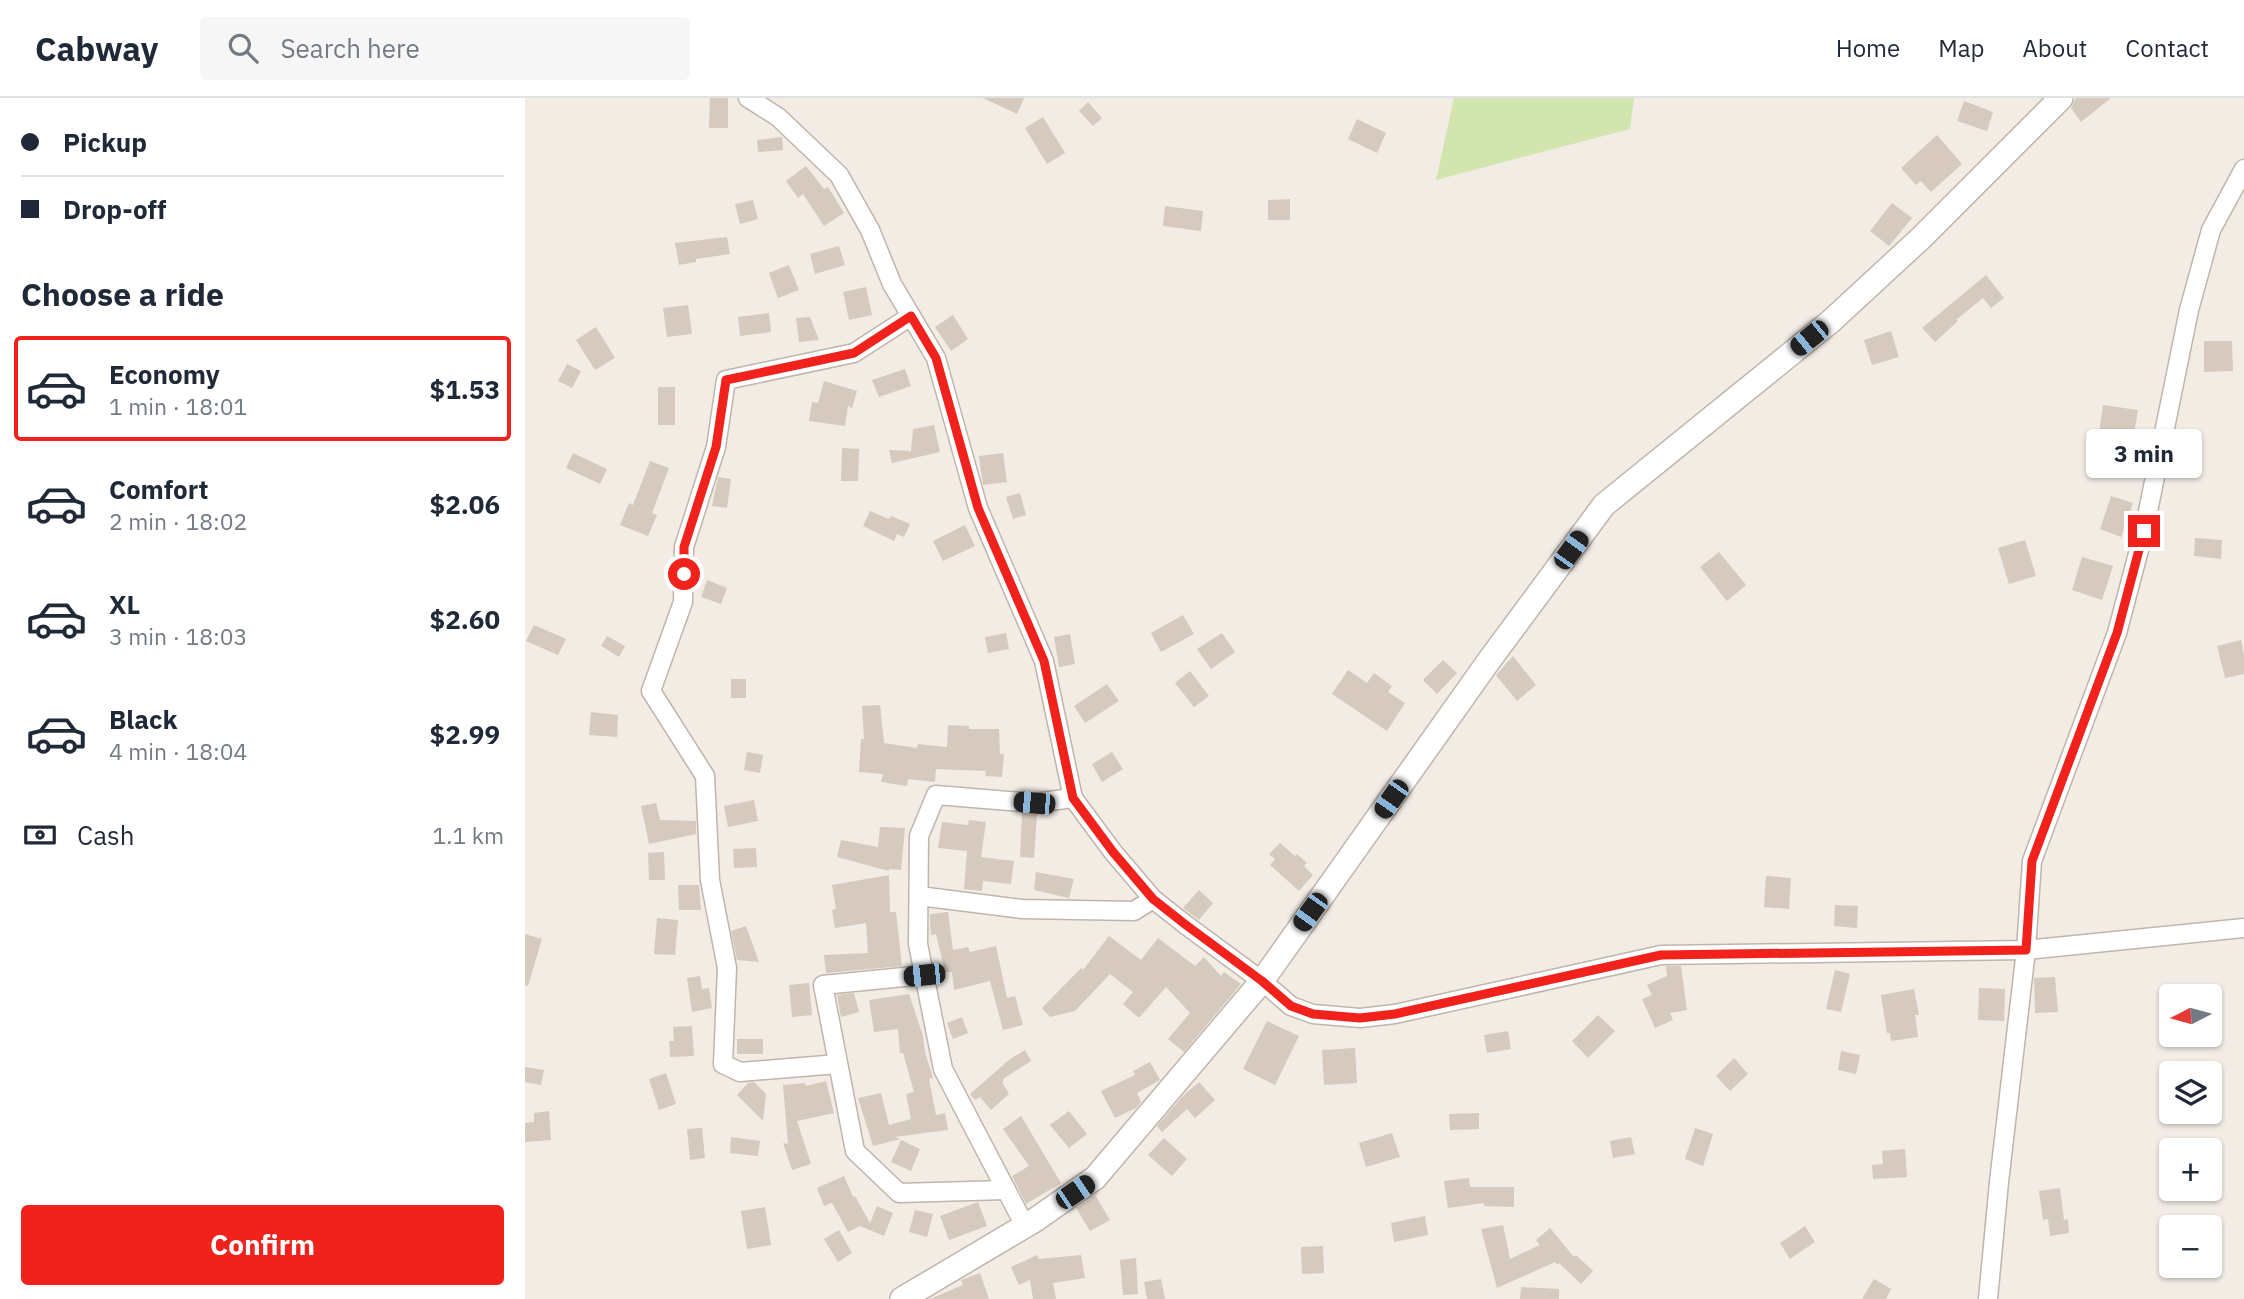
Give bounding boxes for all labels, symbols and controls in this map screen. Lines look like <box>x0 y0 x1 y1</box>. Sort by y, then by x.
search box <box>200 17 690 80</box>
text: Cabway <box>35 27 158 70</box>
icon: search <box>224 29 262 67</box>
text: Search here <box>280 31 420 65</box>
text: Home <box>1836 32 1900 64</box>
text: Map <box>1938 32 1984 64</box>
text: About <box>2022 32 2087 64</box>
text: Contact <box>2125 32 2209 64</box>
text: Pickup <box>63 125 147 159</box>
text: Drop-off <box>63 192 166 226</box>
text: Choose a ride <box>21 273 224 315</box>
car <box>1787 317 1832 359</box>
icon: car <box>25 357 88 420</box>
text: Economy <box>109 357 220 391</box>
text: $1.53 <box>430 372 500 406</box>
text: 1 min · 18:01 <box>109 391 247 421</box>
callout: 3 min <box>2086 430 2202 478</box>
text: 3 min <box>2114 438 2174 468</box>
icon: car <box>25 472 88 535</box>
text: Comfort <box>109 472 208 506</box>
text: $2.06 <box>430 487 500 521</box>
text: 2 min · 18:02 <box>109 506 247 536</box>
route end <box>2128 515 2160 547</box>
car <box>1551 527 1592 573</box>
route start <box>668 558 700 590</box>
icon: car <box>25 587 88 650</box>
text: XL <box>109 587 140 621</box>
text: $2.60 <box>430 602 500 636</box>
text: 3 min · 18:03 <box>109 621 247 651</box>
icon: car <box>25 702 88 765</box>
text: Black <box>109 702 177 736</box>
text: $2.99 <box>430 717 500 751</box>
text: 4 min · 18:04 <box>109 736 247 766</box>
car <box>1371 776 1412 822</box>
car <box>1013 791 1056 815</box>
icon: cash <box>21 816 59 854</box>
text: Cash <box>77 818 134 852</box>
text: 1.1 km <box>433 820 504 850</box>
car <box>1290 889 1331 935</box>
car <box>903 962 946 988</box>
north arrow <box>2159 984 2223 1046</box>
map controls <box>2159 984 2222 1278</box>
button: layers <box>2159 1061 2222 1124</box>
button: + <box>2159 1138 2222 1201</box>
car <box>1052 1172 1099 1212</box>
button: Confirm <box>21 1205 504 1285</box>
button: − <box>2159 1215 2222 1278</box>

